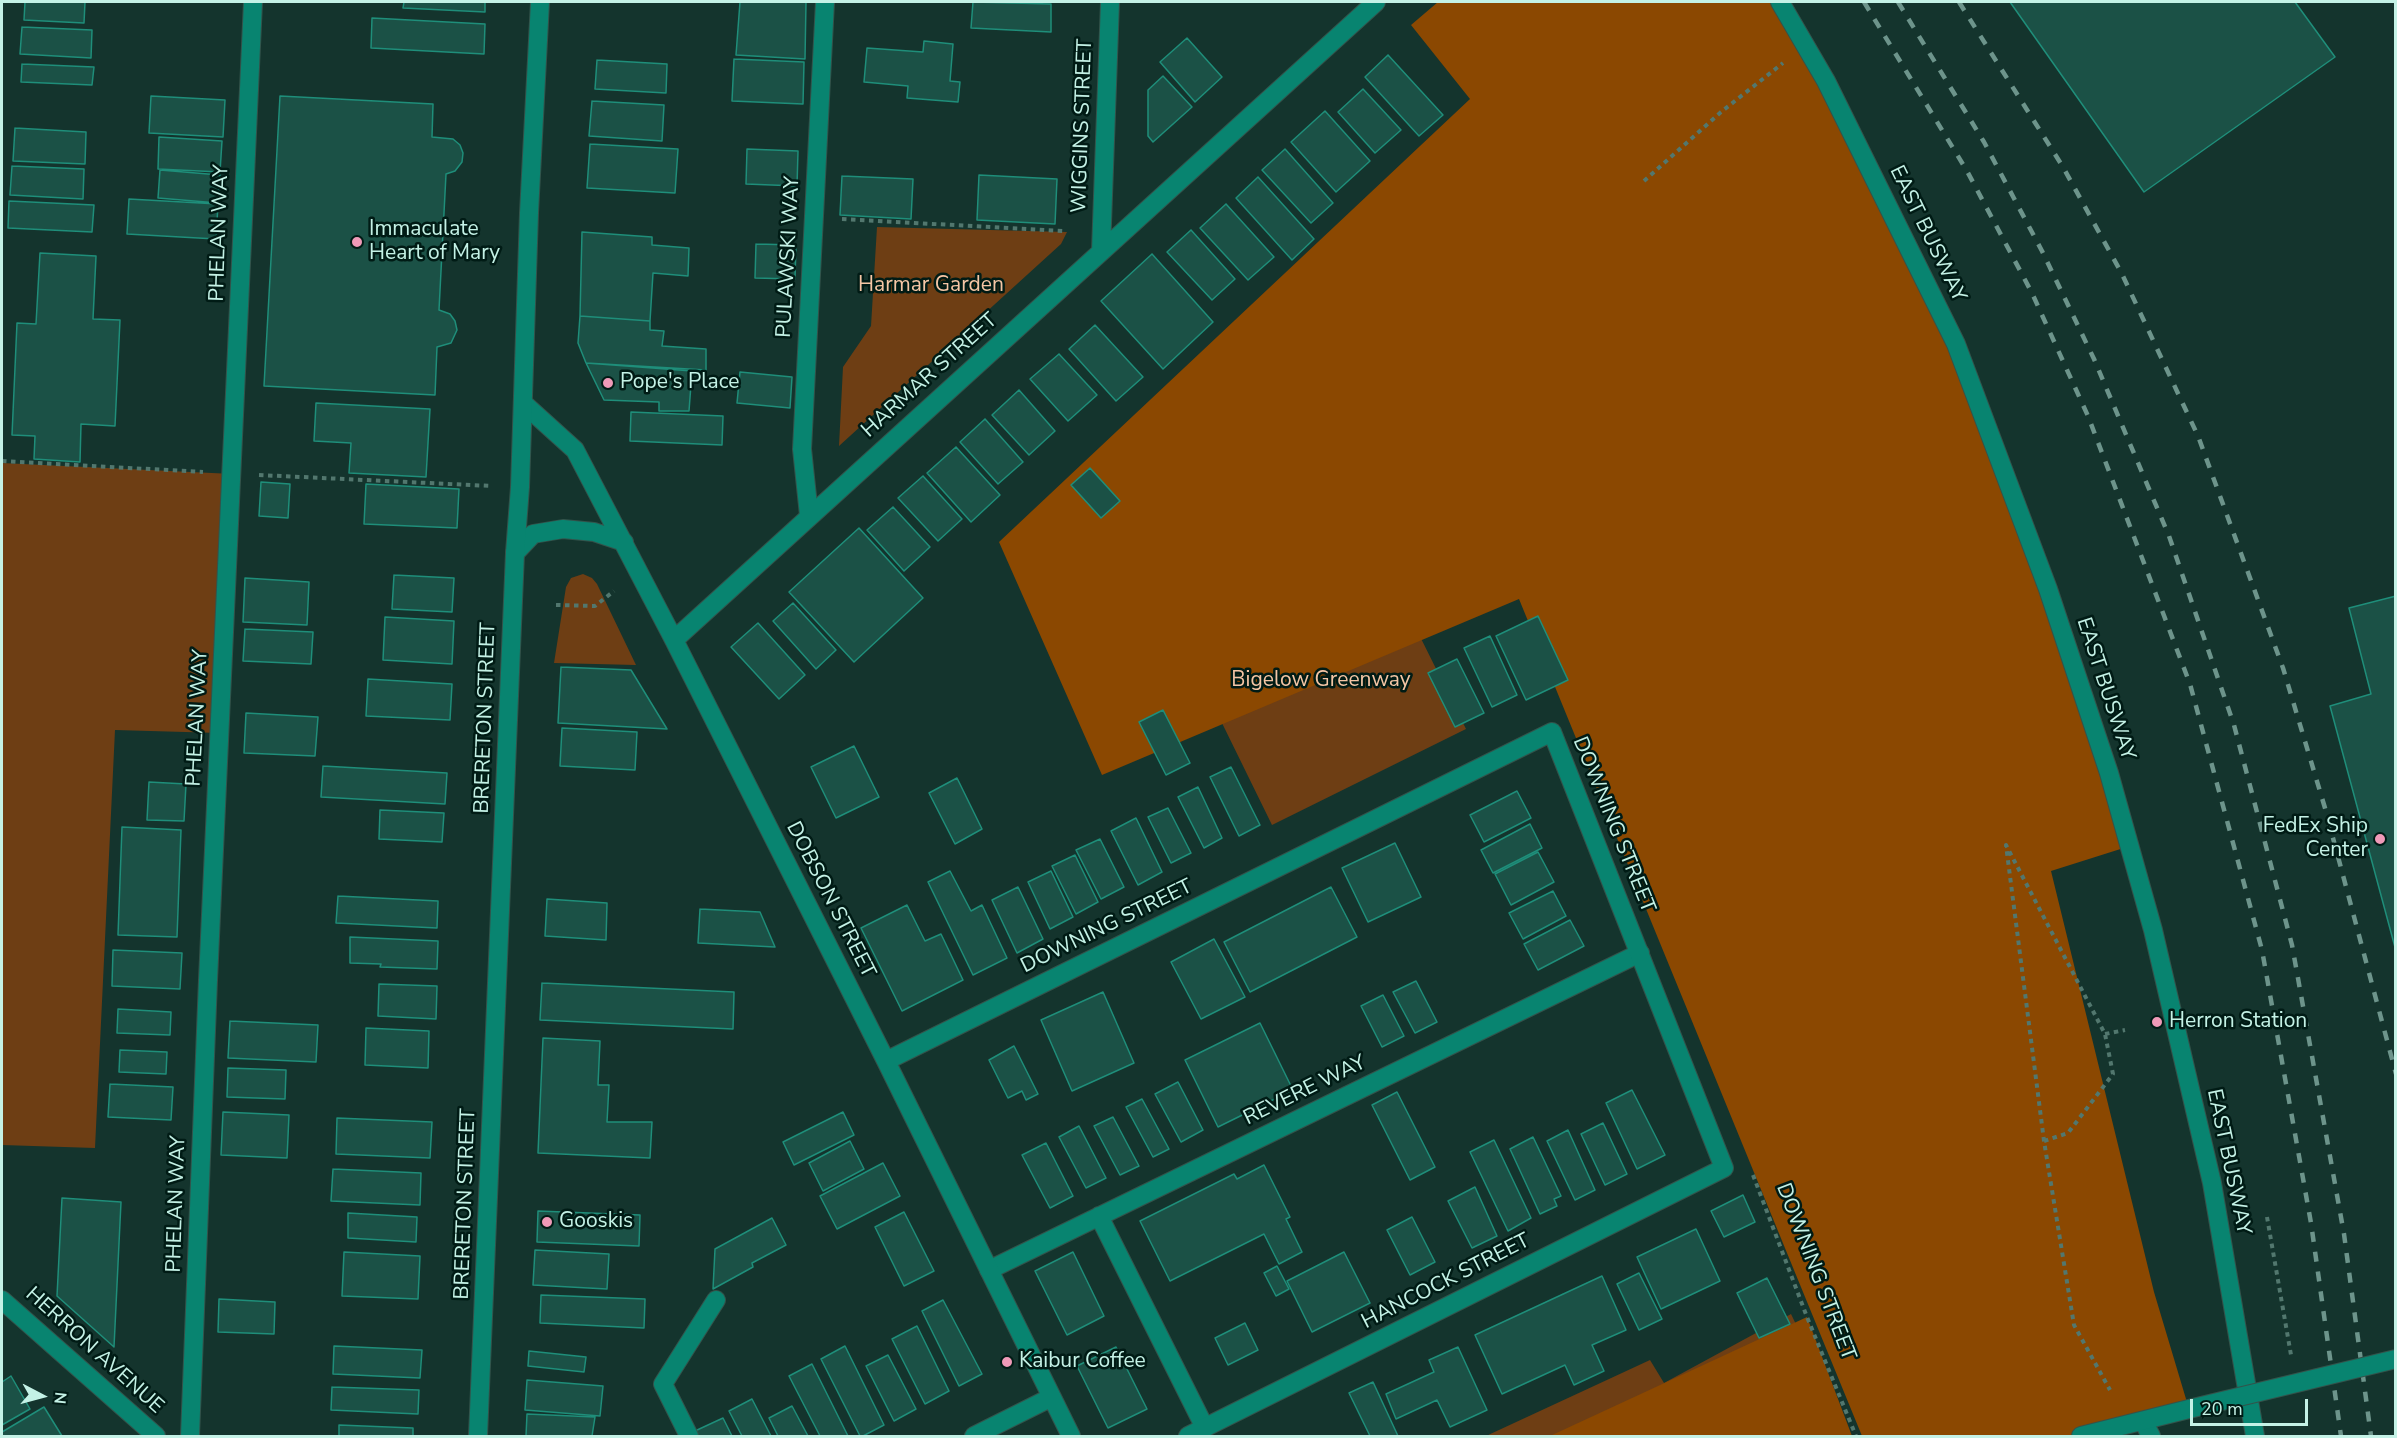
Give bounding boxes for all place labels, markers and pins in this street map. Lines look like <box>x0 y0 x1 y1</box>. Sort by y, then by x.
place label: Immaculate Heart of Mary <box>369 217 500 267</box>
marker: Immaculate Heart of Mary <box>350 235 364 249</box>
place label: Pope's Place <box>620 370 739 396</box>
marker: Pope's Place <box>601 376 615 390</box>
place label: FedEx Ship Center <box>2263 814 2368 864</box>
marker: FedEx Ship Center <box>2373 832 2387 846</box>
place label: Herron Station <box>2169 1009 2307 1035</box>
marker: Herron Station <box>2150 1015 2164 1029</box>
place label: Gooskis <box>559 1209 633 1235</box>
marker: Gooskis <box>540 1215 554 1229</box>
place label: Kaibur Coffee <box>1019 1349 1146 1375</box>
marker: Kaibur Coffee <box>1000 1355 1014 1369</box>

